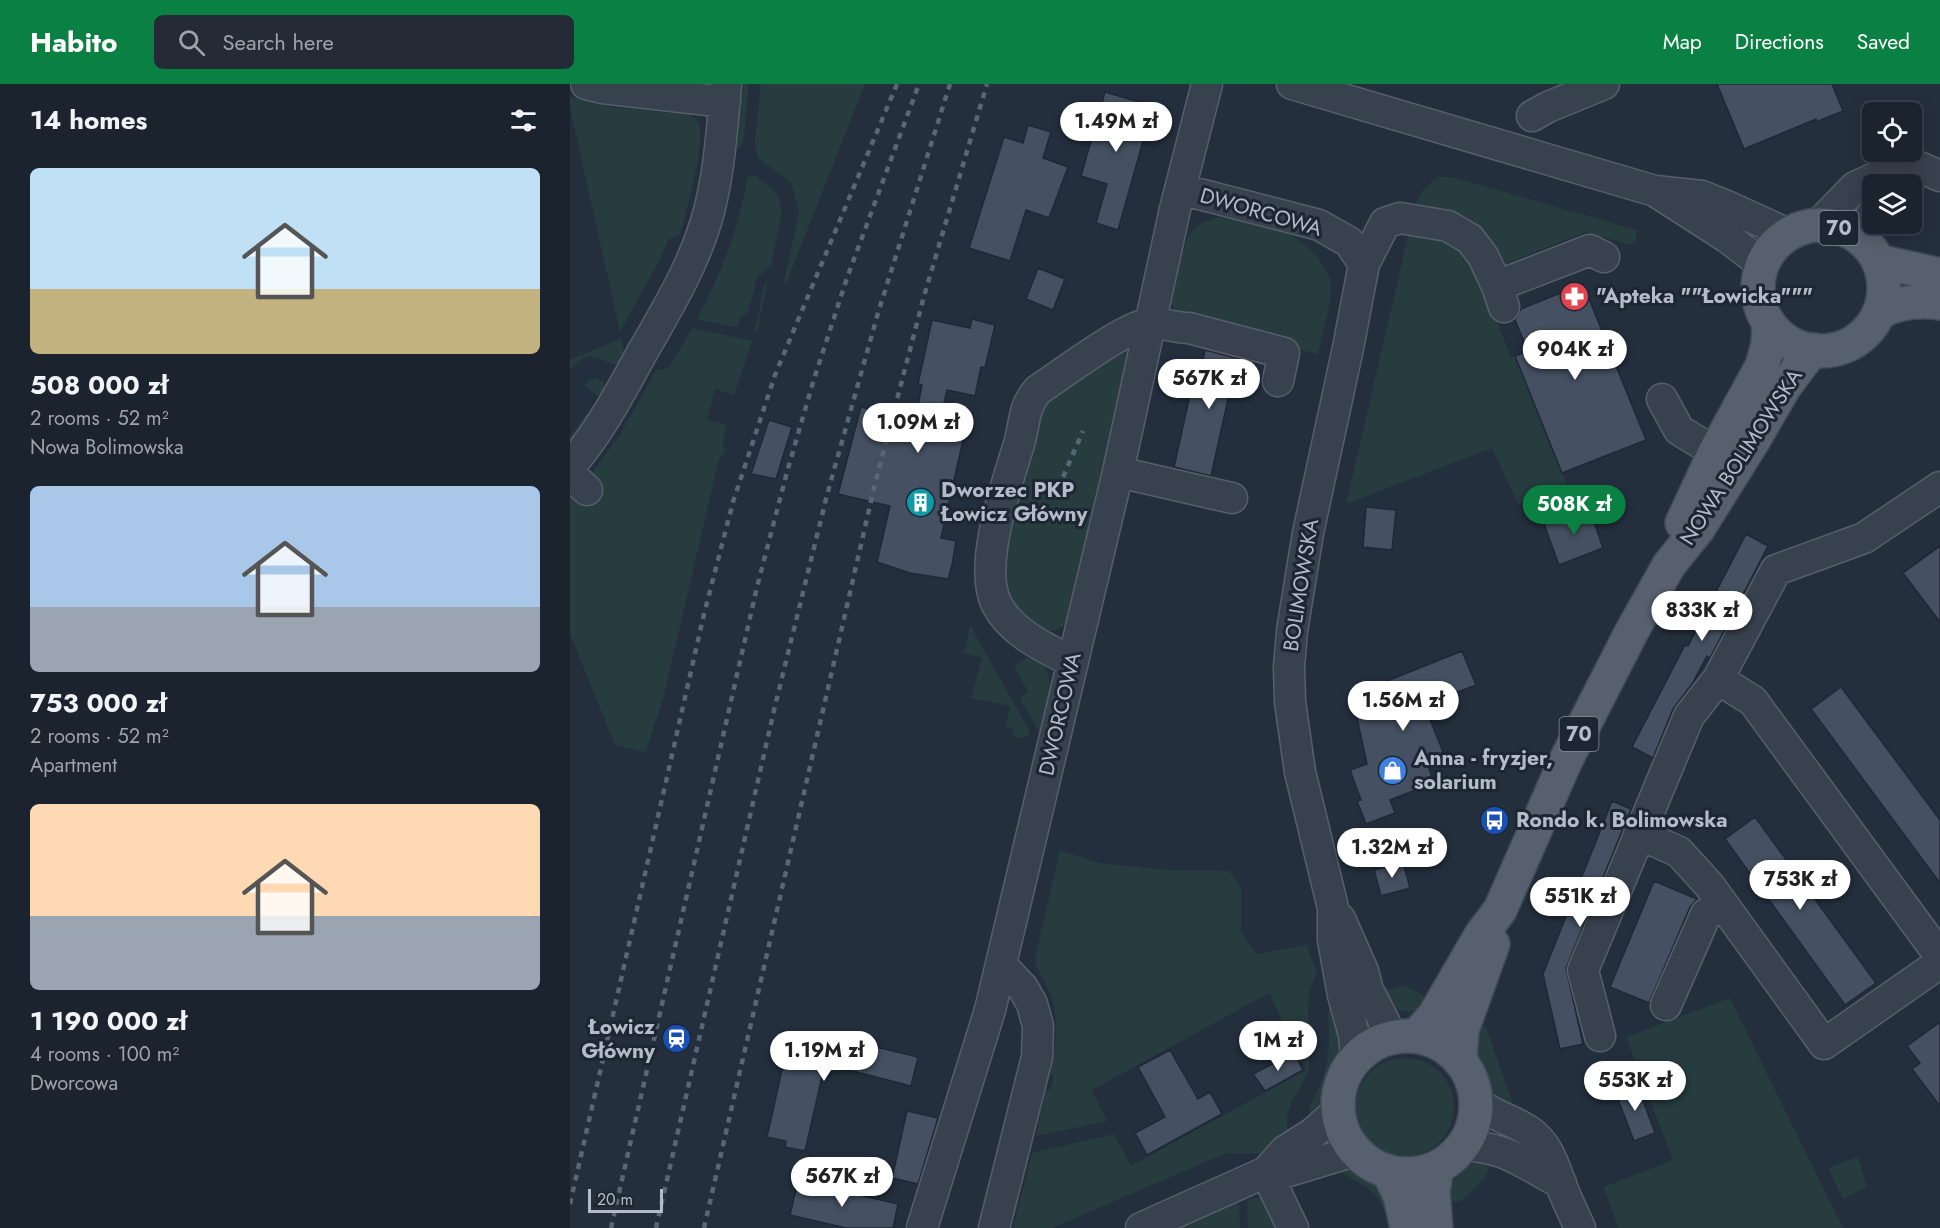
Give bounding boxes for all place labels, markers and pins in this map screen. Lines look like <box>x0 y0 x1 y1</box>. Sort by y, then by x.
pin: 1.49M zł <box>1054 102 1178 153</box>
pharmacy icon: "Apteka ""Łowicka""" <box>1559 280 1591 312</box>
place label: "Apteka ""Łowicka""" <box>1596 281 1813 311</box>
pin: 904K zł <box>1520 330 1630 381</box>
pin: 567K zł <box>1154 359 1264 410</box>
pin: 1.09M zł <box>856 403 980 454</box>
place label: Dworzec PKP Łowicz Główny <box>940 475 1088 529</box>
pin: 508K zł <box>1519 485 1629 536</box>
building icon: Dworzec PKP Łowicz Główny <box>904 486 936 518</box>
pin: 833K zł <box>1647 591 1757 642</box>
pin: 1.56M zł <box>1341 681 1465 732</box>
place label: Anna - fryzjer, solarium <box>1413 743 1553 797</box>
shop icon: Anna - fryzjer, solarium <box>1377 754 1409 786</box>
bus stop icon: Rondo k. Bolimowska <box>1479 804 1511 836</box>
place label: Rondo k. Bolimowska <box>1516 805 1728 835</box>
pin: 1.32M zł <box>1330 828 1454 879</box>
pin: 753K zł <box>1745 860 1855 911</box>
pin: 551K zł <box>1525 877 1635 928</box>
place label: Łowicz Główny <box>581 1012 656 1066</box>
pin: 1M zł <box>1236 1021 1320 1072</box>
station icon: Łowicz Główny <box>660 1023 692 1055</box>
pin: 1.19M zł <box>762 1031 886 1082</box>
pin: 553K zł <box>1580 1061 1690 1112</box>
pin: 567K zł <box>787 1157 897 1208</box>

